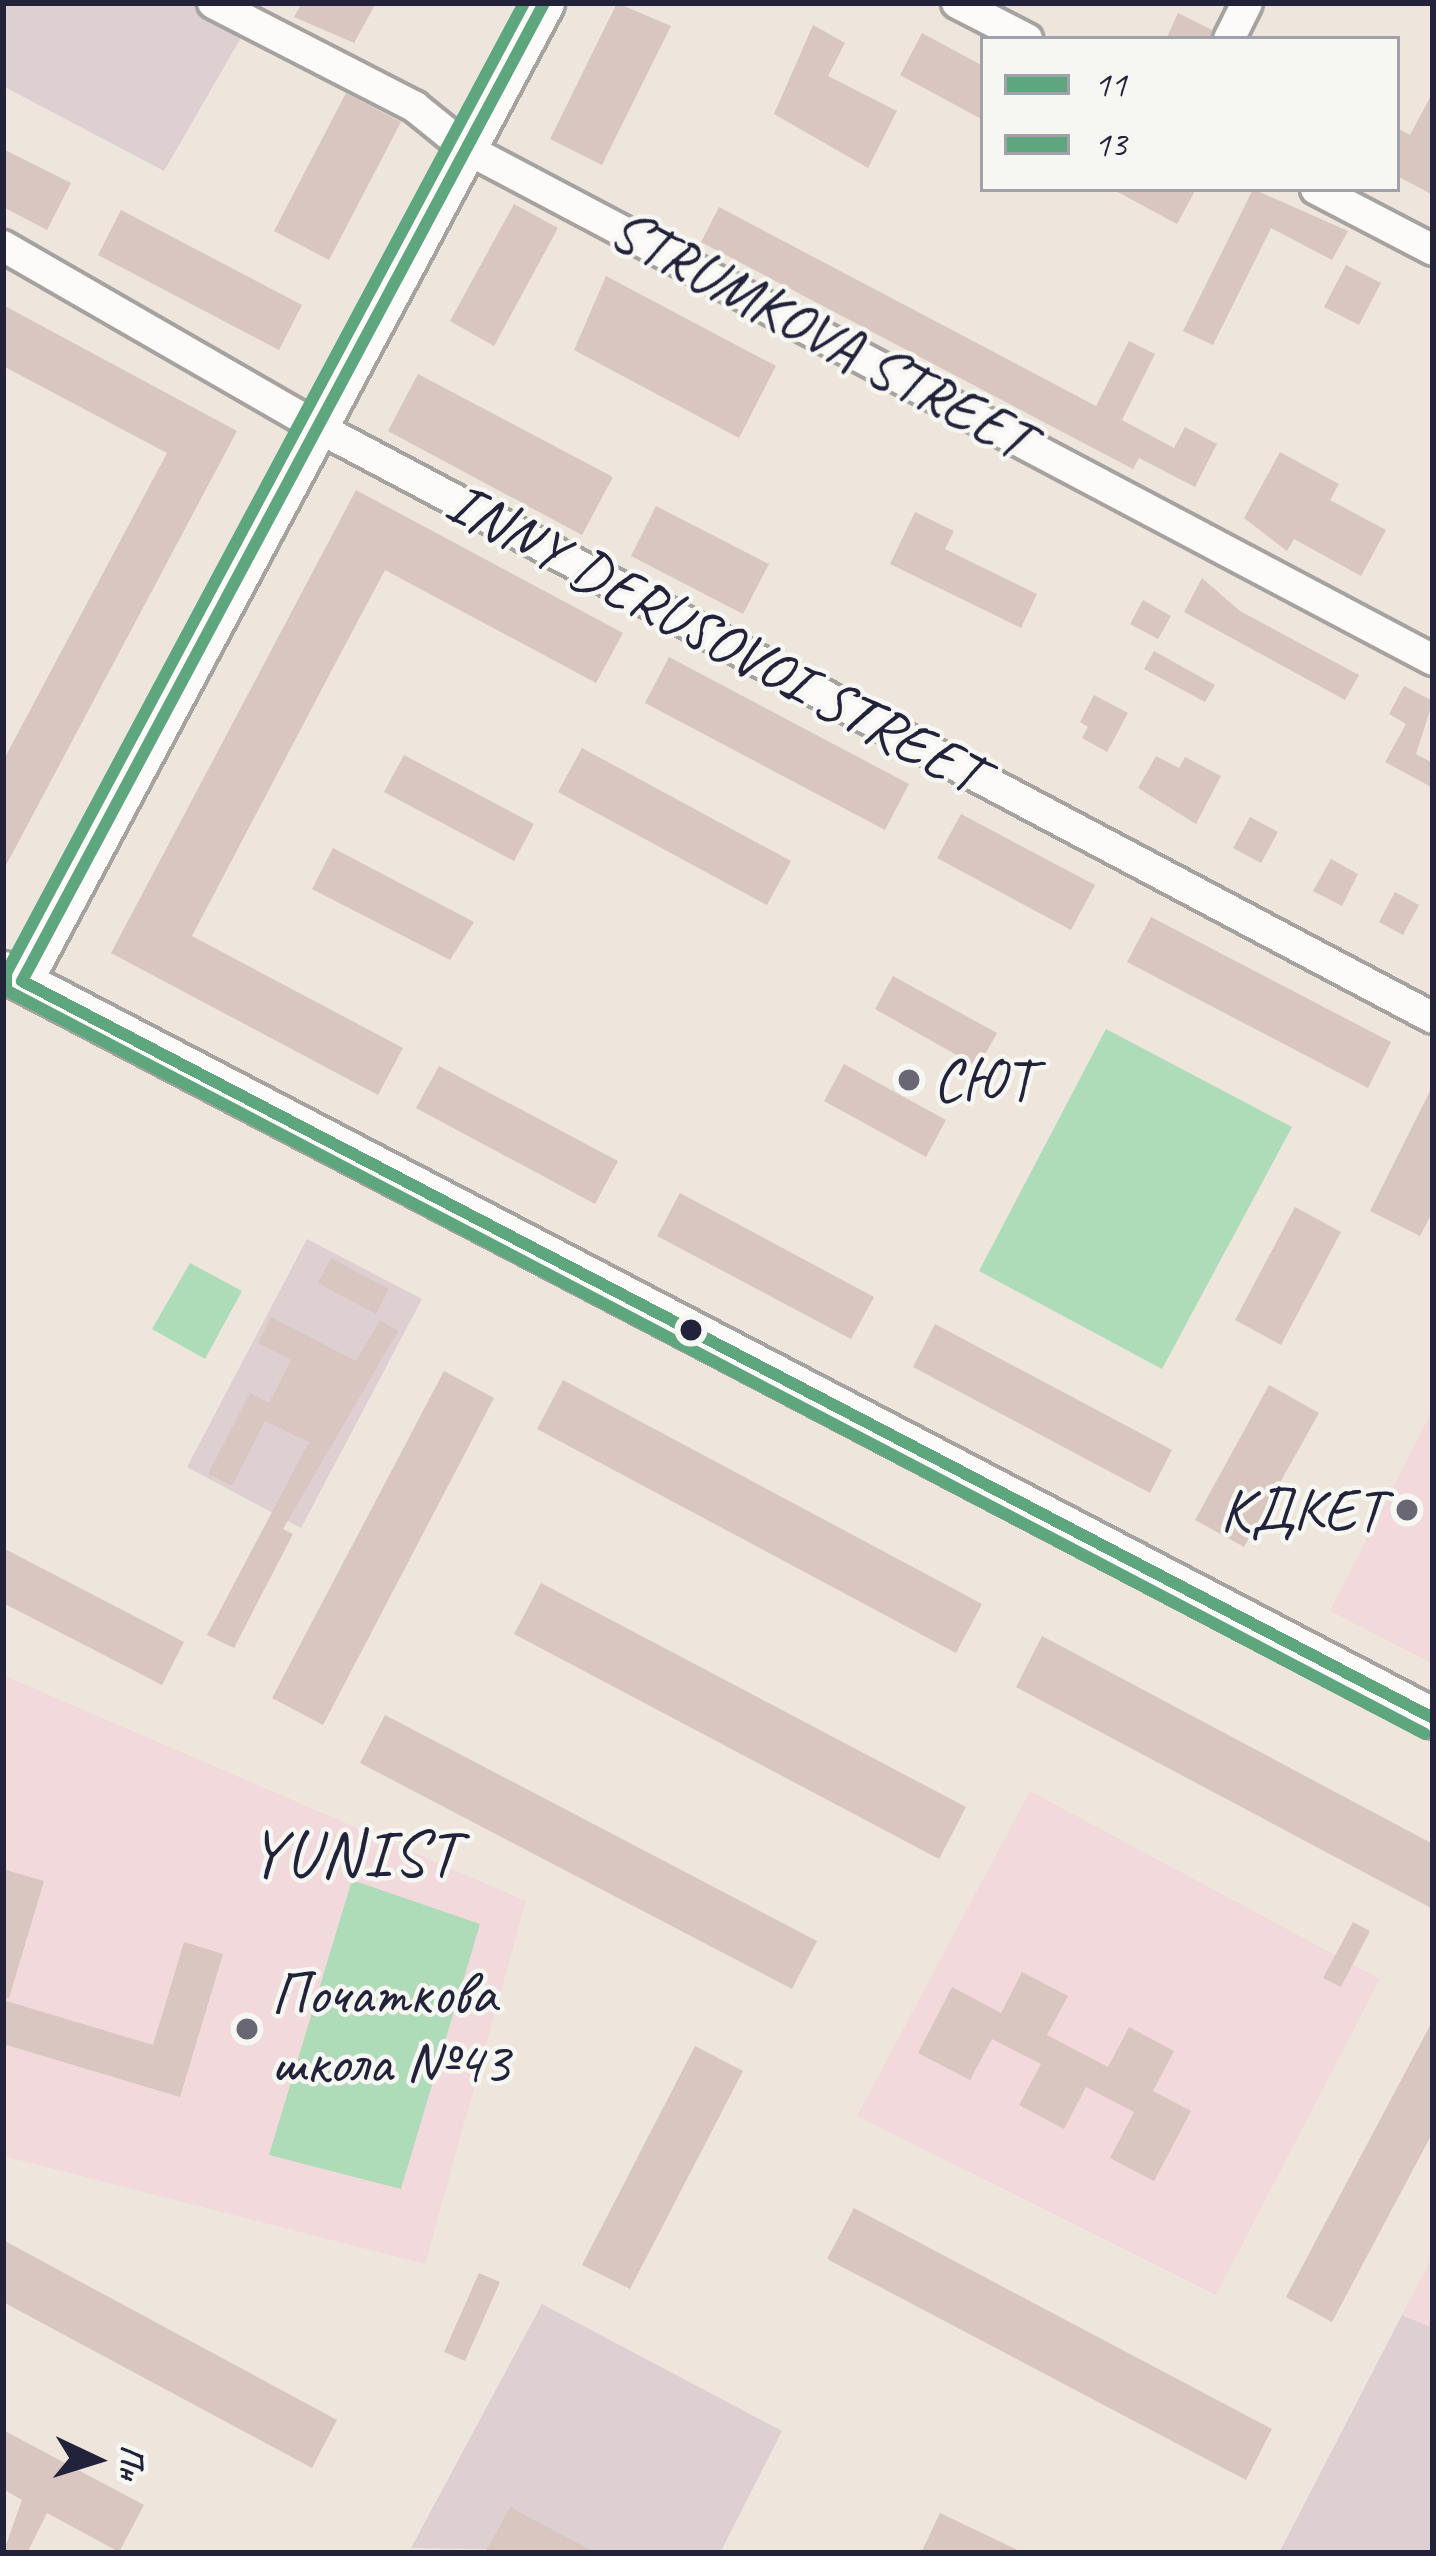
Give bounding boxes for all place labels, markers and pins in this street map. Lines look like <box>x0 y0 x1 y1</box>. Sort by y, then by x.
place label: СЮТ <box>933 1044 1032 1116</box>
marker: СЮТ <box>896 1067 922 1093</box>
unlabelled marker <box>680 1319 702 1341</box>
place label: КДКЕТ <box>1220 1474 1383 1546</box>
marker: КДКЕТ <box>1394 1497 1420 1523</box>
place label: Початкова школа №43 <box>271 1958 510 2099</box>
marker: Початкова школа №43 <box>234 2016 260 2042</box>

